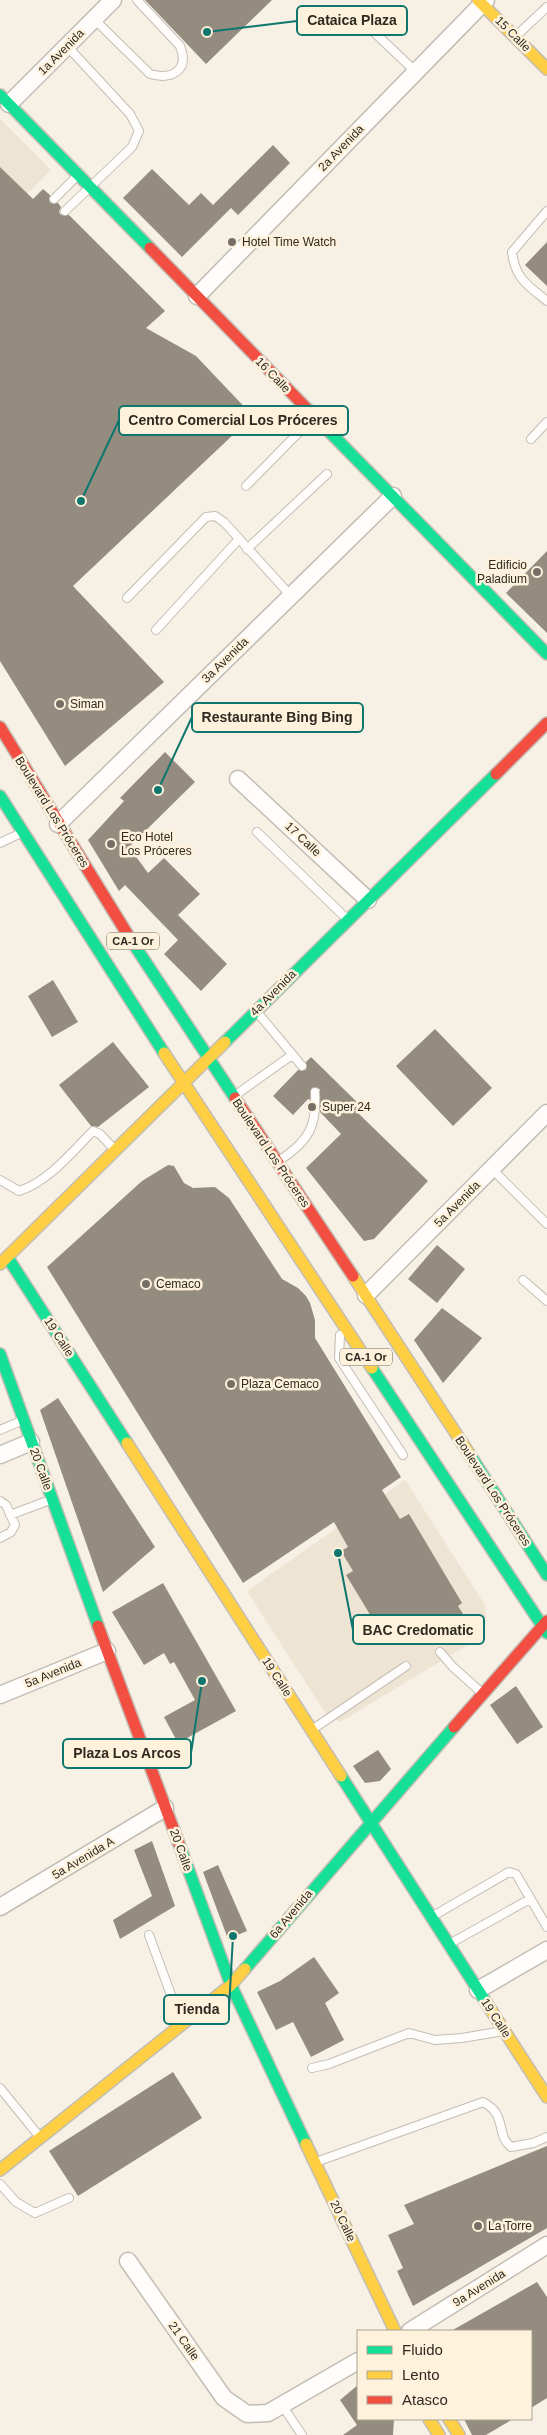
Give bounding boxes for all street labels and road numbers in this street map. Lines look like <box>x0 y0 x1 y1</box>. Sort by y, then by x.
street label: 15 Calle <box>492 13 534 55</box>
street label: 1a Avenida <box>35 26 87 78</box>
street label: 2a Avenida <box>315 122 367 174</box>
street label: 16 Calle <box>253 354 294 396</box>
street label: 3a Avenida <box>199 634 251 686</box>
street label: Boulevard Los Próceres <box>12 754 92 870</box>
street label: 17 Calle <box>282 819 324 859</box>
road number: CA-1 Or <box>107 932 159 949</box>
street label: 4a Avenida <box>247 967 299 1019</box>
street label: Boulevard Los Próceres <box>229 1096 313 1210</box>
street label: 5a Avenida <box>431 1178 483 1230</box>
street label: 19 Calle <box>41 1315 77 1360</box>
road number: CA-1 Or <box>340 1348 392 1365</box>
street label: Boulevard Los Próceres <box>452 1433 534 1549</box>
street label: 20 Calle <box>27 1446 55 1492</box>
street label: 5a Avenida <box>23 1655 83 1691</box>
street label: 19 Calle <box>259 1655 295 1700</box>
street label: 20 Calle <box>167 1827 195 1873</box>
street label: 5a Avenida A <box>49 1834 117 1882</box>
street label: 6a Avenida <box>267 1887 316 1941</box>
street label: 19 Calle <box>478 1996 514 2041</box>
street label: 20 Calle <box>327 2198 359 2244</box>
street label: 9a Avenida <box>450 2266 508 2310</box>
street label: 21 Calle <box>166 2319 203 2363</box>

